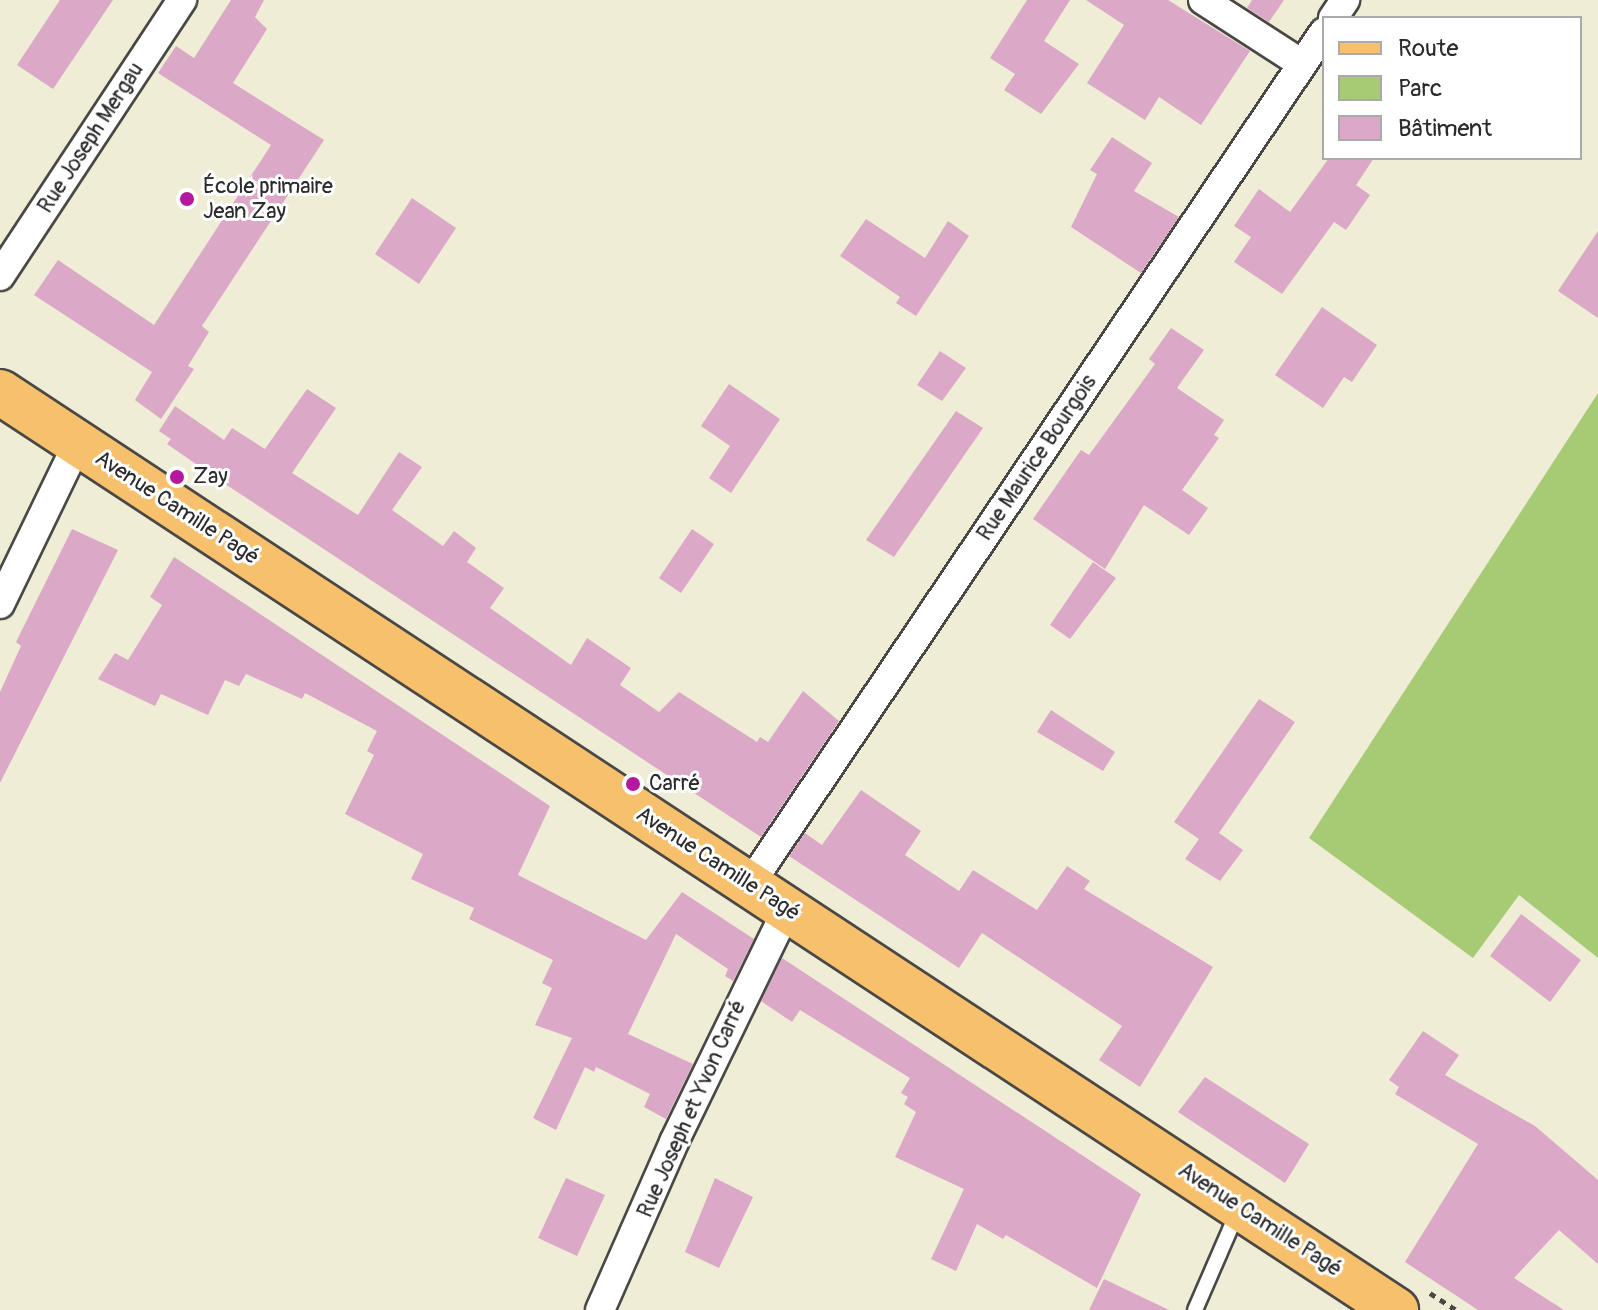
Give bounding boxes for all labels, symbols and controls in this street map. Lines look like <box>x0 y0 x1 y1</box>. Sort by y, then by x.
legend <box>1322 16 1582 160</box>
text: Route <box>1398 34 1458 63</box>
street label: Rue Joseph Mergau <box>32 58 150 218</box>
text: Parc <box>1398 74 1442 103</box>
text: Bâtiment <box>1398 114 1492 143</box>
place label: École primaire Jean Zay <box>203 173 333 224</box>
marker: École primaire Jean Zay <box>178 190 196 208</box>
street label: Rue Maurice Bourgois <box>972 370 1102 546</box>
street label: Avenue Camille Pagé <box>90 445 264 571</box>
place label: Zay <box>193 464 228 490</box>
marker: Zay <box>168 468 186 486</box>
place label: Carré <box>649 771 700 797</box>
marker: Carré <box>624 775 642 793</box>
street label: Avenue Camille Pagé <box>631 801 805 927</box>
street label: Rue Joseph et Yvon Carré <box>632 996 752 1222</box>
street label: Avenue Camille Pagé <box>1173 1157 1347 1283</box>

